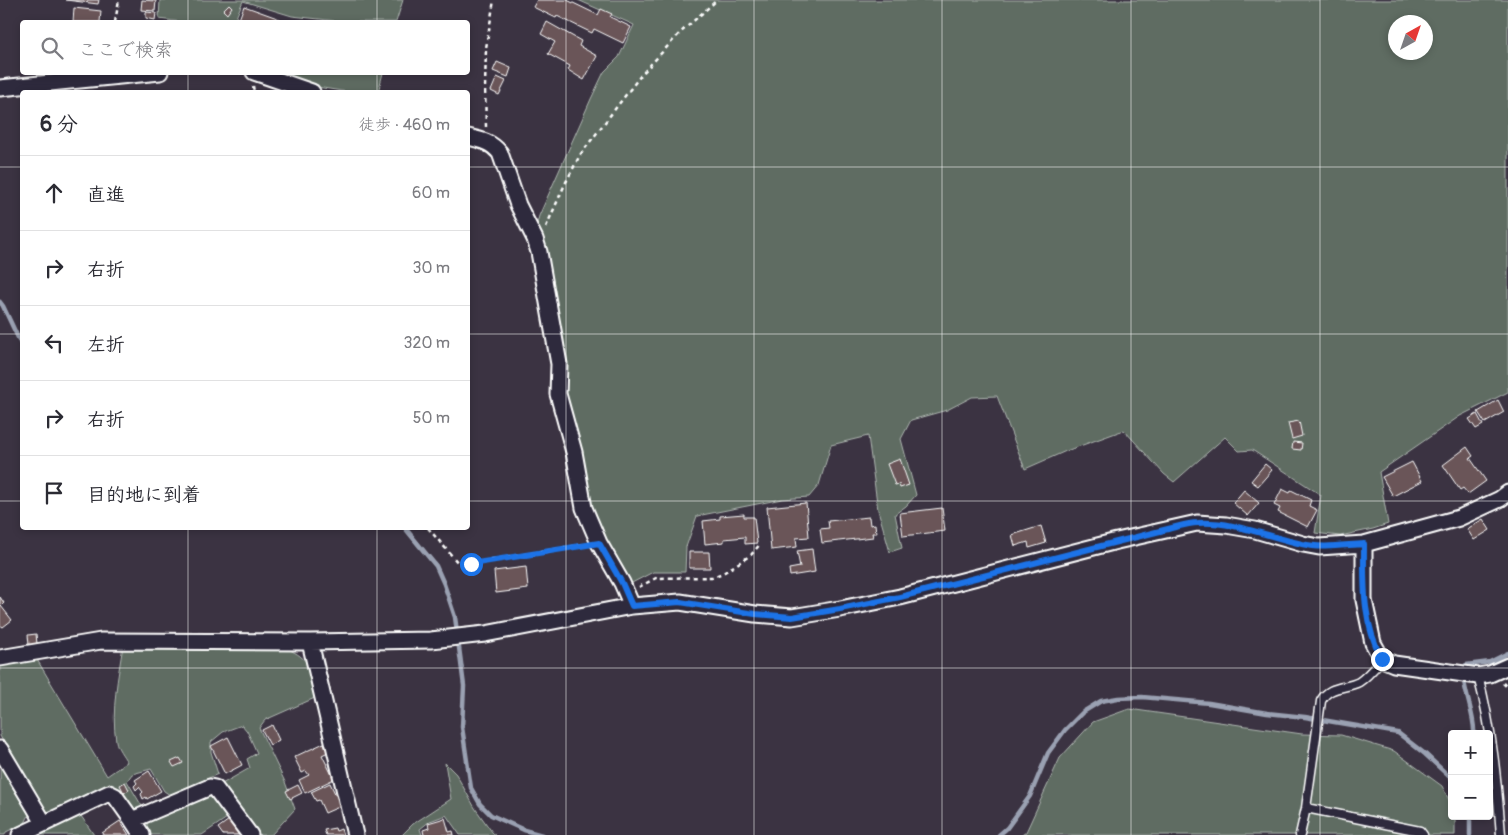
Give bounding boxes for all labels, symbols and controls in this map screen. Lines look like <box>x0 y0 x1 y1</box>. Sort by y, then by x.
north arrow <box>1388 15 1433 60</box>
search box <box>20 20 470 75</box>
icon: search <box>38 34 66 62</box>
text: ここで検索 <box>78 38 173 62</box>
text: 6 分 <box>40 111 78 138</box>
text: 徒歩 · 460 m <box>359 115 450 135</box>
icon: ahead <box>40 179 68 207</box>
text: 直進 <box>87 183 125 207</box>
text: 60 m <box>412 183 450 203</box>
icon: right <box>40 254 68 282</box>
text: 右折 <box>87 258 125 282</box>
text: 30 m <box>412 258 450 278</box>
icon: left <box>40 329 68 357</box>
text: 左折 <box>87 333 125 357</box>
text: 320 m <box>404 333 450 353</box>
icon: right <box>40 404 68 432</box>
text: 右折 <box>87 408 125 432</box>
text: 50 m <box>413 408 450 428</box>
icon: arrive <box>40 479 68 507</box>
text: 目的地に到着 <box>87 483 201 507</box>
route start <box>460 553 483 576</box>
route end <box>1371 648 1394 671</box>
map controls <box>1448 730 1493 820</box>
button: + <box>1448 730 1493 775</box>
button: − <box>1448 775 1493 820</box>

